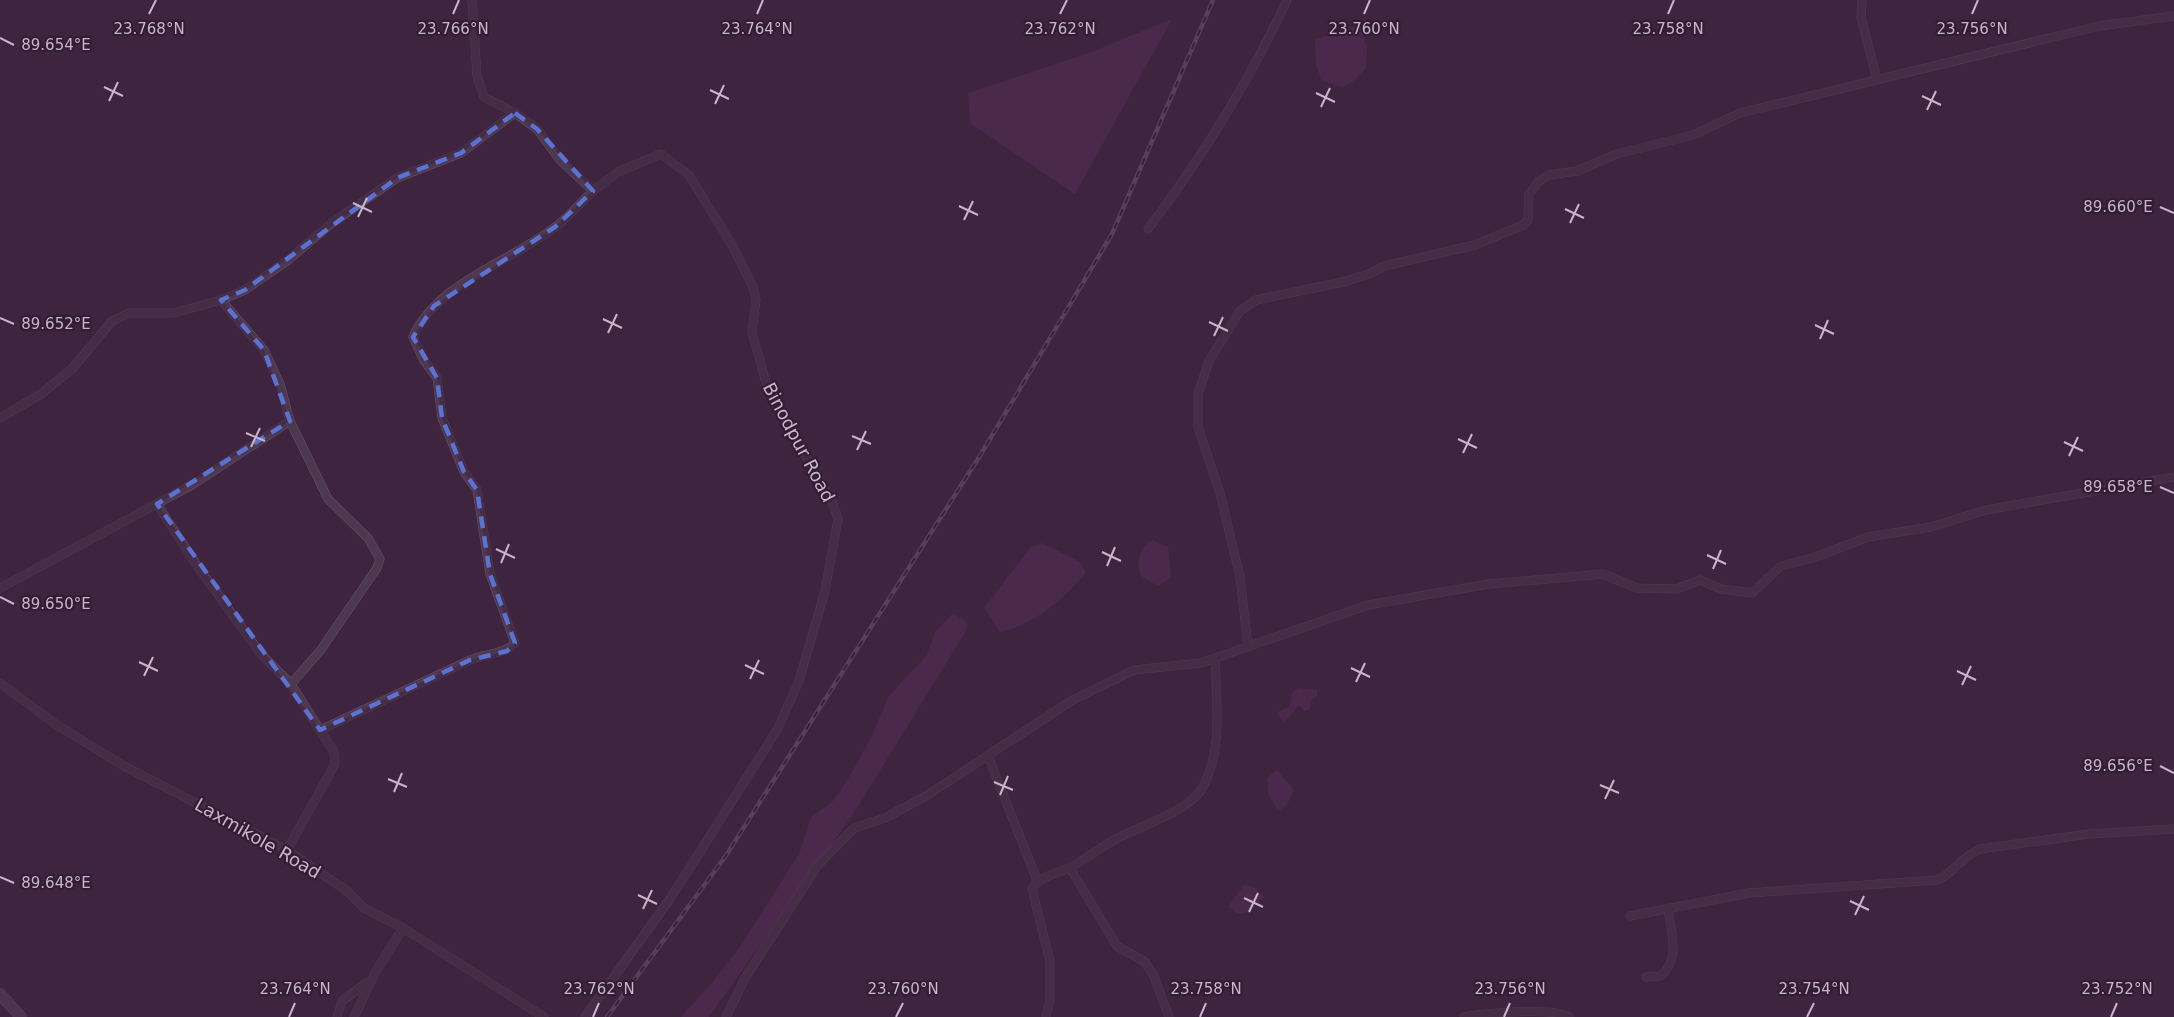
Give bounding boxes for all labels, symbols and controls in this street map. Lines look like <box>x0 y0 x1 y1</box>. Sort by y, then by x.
text: 23.768°N <box>113 20 185 38</box>
text: 23.766°N <box>417 20 489 38</box>
text: 23.764°N <box>721 20 793 38</box>
text: 23.762°N <box>1024 20 1096 38</box>
text: 23.760°N <box>1328 20 1400 38</box>
text: 23.758°N <box>1632 20 1704 38</box>
text: 23.756°N <box>1936 20 2008 38</box>
text: 89.654°E <box>21 36 91 54</box>
text: 89.660°E <box>2083 198 2153 216</box>
text: 89.652°E <box>21 315 91 333</box>
street label: Binodpur Road <box>759 379 839 505</box>
text: 89.658°E <box>2083 478 2153 496</box>
text: 89.650°E <box>21 595 91 613</box>
text: 89.656°E <box>2083 757 2153 775</box>
street label: Laxmikole Road <box>191 793 325 883</box>
text: 89.648°E <box>21 874 91 892</box>
text: 23.764°N <box>259 980 331 998</box>
text: 23.762°N <box>563 980 635 998</box>
text: 23.760°N <box>867 980 939 998</box>
text: 23.758°N <box>1170 980 1242 998</box>
text: 23.756°N <box>1474 980 1546 998</box>
text: 23.754°N <box>1778 980 1850 998</box>
text: 23.752°N <box>2081 980 2153 998</box>

